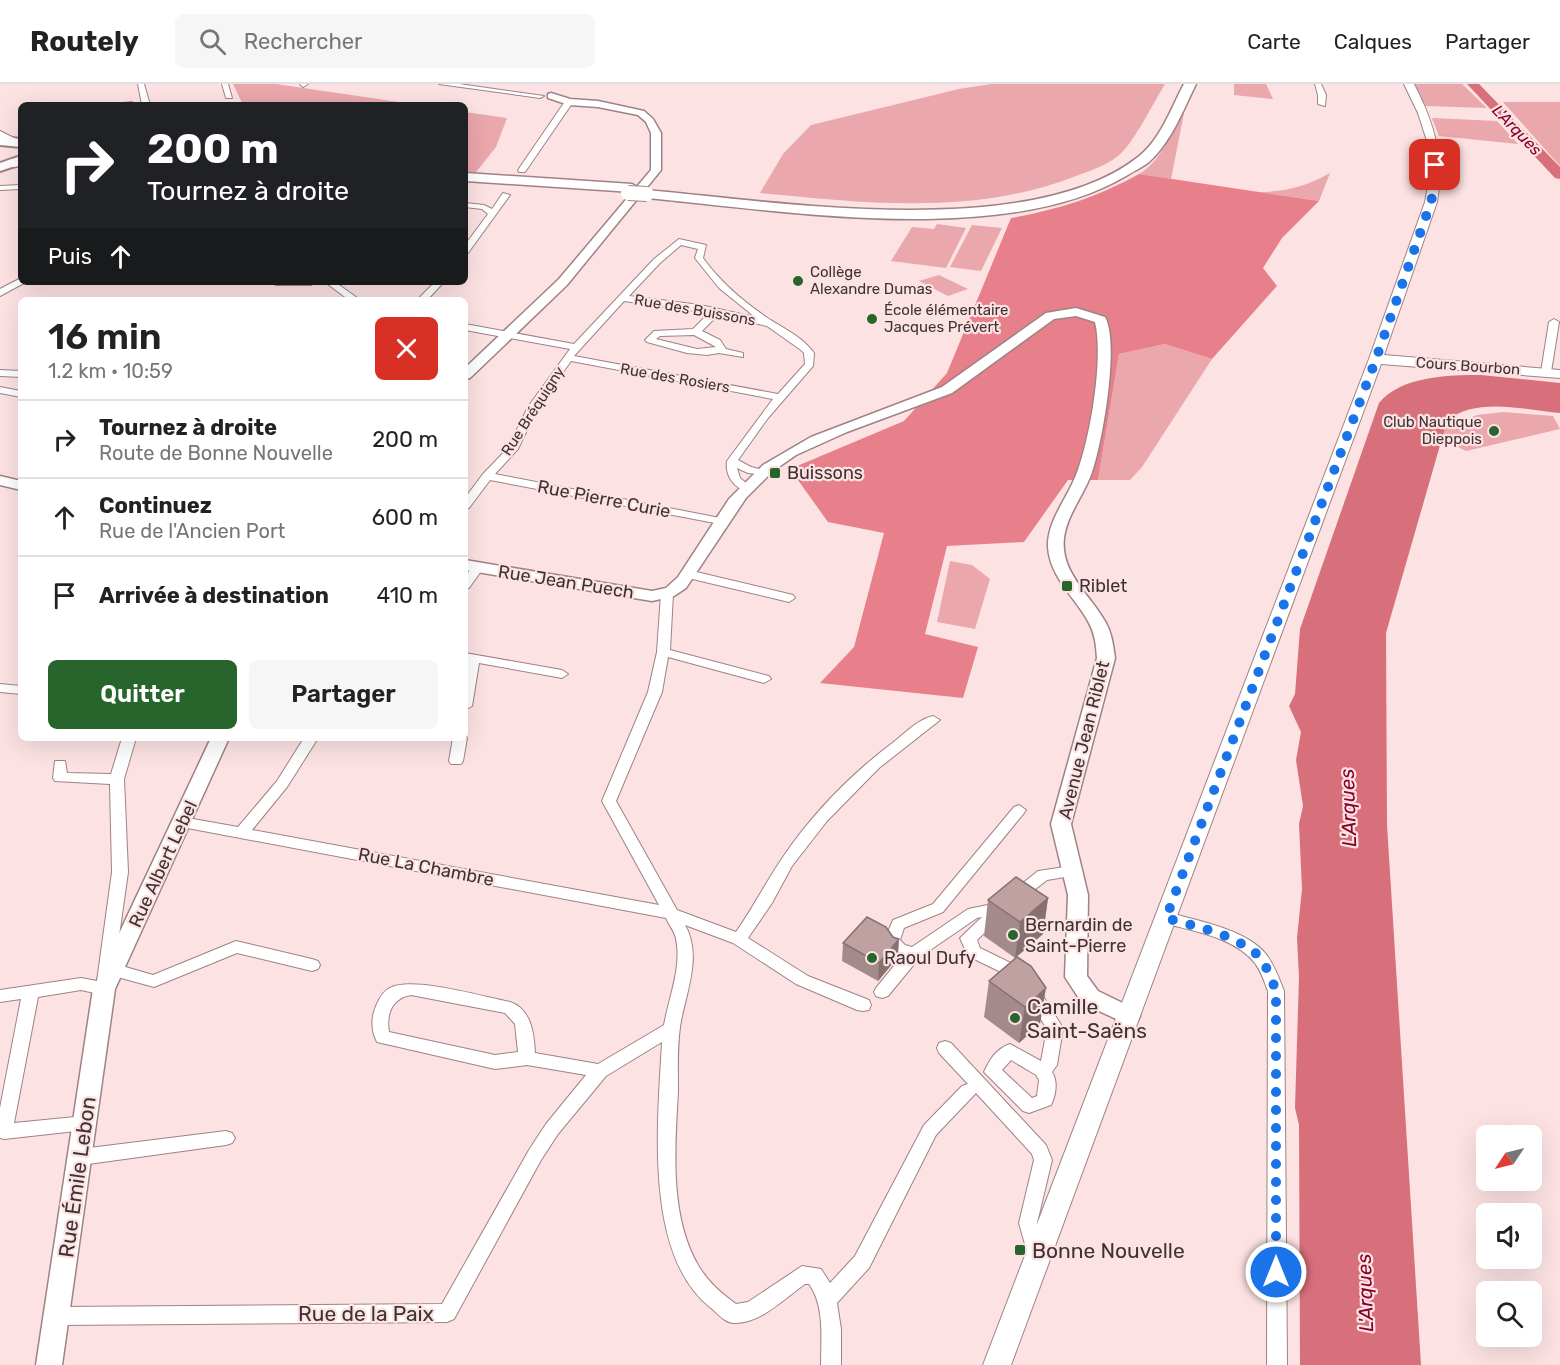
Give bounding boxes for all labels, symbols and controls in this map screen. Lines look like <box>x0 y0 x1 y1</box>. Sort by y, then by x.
search box <box>175 14 595 68</box>
text: Routely <box>30 25 139 58</box>
icon: search <box>196 25 229 58</box>
text: Rechercher <box>244 28 362 55</box>
text: Carte <box>1247 29 1301 54</box>
text: Calques <box>1334 29 1412 54</box>
text: Partager <box>1445 29 1530 54</box>
water label: L'Arques <box>1488 101 1546 159</box>
text: 200 m <box>147 124 279 174</box>
icon: right <box>48 126 126 204</box>
pin <box>1409 139 1460 190</box>
icon: arrive <box>1418 148 1451 181</box>
text: Tournez à droite <box>147 175 349 207</box>
icon: ahead <box>104 240 137 273</box>
text: Puis <box>48 243 92 270</box>
place label: Collège Alexandre Dumas <box>810 263 933 298</box>
marker: Collège Alexandre Dumas <box>791 274 805 288</box>
street label: Rue des Buissons <box>633 290 757 330</box>
place label: École élémentaire Jacques Prévert <box>884 301 1009 336</box>
marker: École élémentaire Jacques Prévert <box>865 312 879 326</box>
text: 16 min <box>48 315 162 358</box>
button: close <box>375 317 438 380</box>
street label: Cours Bourbon <box>1415 353 1521 379</box>
text: 1.2 km · 10:59 <box>48 359 173 383</box>
street label: Rue des Rosiers <box>619 360 732 397</box>
street label: Rue Bréquigny <box>498 363 568 459</box>
place label: Club Nautique Dieppois <box>1383 413 1482 448</box>
text: Tournez à droite <box>99 414 277 441</box>
icon: right <box>48 423 81 456</box>
marker: Club Nautique Dieppois <box>1487 424 1501 438</box>
text: 200 m <box>372 426 438 453</box>
text: Route de Bonne Nouvelle <box>99 441 333 465</box>
place label: Buissons <box>787 462 863 484</box>
marker: Buissons <box>768 466 782 480</box>
street label: Rue Pierre Curie <box>536 475 672 523</box>
text: Continuez <box>99 492 212 519</box>
icon: ahead <box>48 501 81 534</box>
text: 600 m <box>372 504 438 531</box>
text: Rue de l'Ancien Port <box>99 519 285 543</box>
street label: Rue Jean Puech <box>497 560 635 604</box>
place label: Riblet <box>1079 575 1127 597</box>
icon: arrive <box>48 579 81 612</box>
marker: Riblet <box>1060 579 1074 593</box>
text: Arrivée à destination <box>99 582 329 609</box>
text: 410 m <box>376 582 438 609</box>
street label: Avenue Jean Riblet <box>1054 659 1114 821</box>
button: Quitter <box>48 660 237 729</box>
button: Partager <box>249 660 438 729</box>
water label: L'Arques <box>1335 768 1361 848</box>
street label: Rue Albert Lebel <box>124 797 202 931</box>
street label: Rue La Chambre <box>356 843 496 891</box>
place label: Bernardin de Saint-Pierre <box>1025 914 1133 957</box>
marker: Bernardin de Saint-Pierre <box>1006 928 1020 942</box>
place label: Raoul Dufy <box>884 947 976 969</box>
marker: Raoul Dufy <box>865 951 879 965</box>
place label: Camille Saint-Saëns <box>1027 994 1147 1043</box>
marker: Camille Saint-Saëns <box>1008 1011 1022 1025</box>
street label: Rue Émile Lebon <box>53 1095 101 1259</box>
north arrow <box>1476 1125 1542 1191</box>
map controls <box>1476 1125 1542 1347</box>
button: sound <box>1476 1203 1542 1269</box>
place label: Bonne Nouvelle <box>1032 1238 1185 1263</box>
position arrow <box>1244 1240 1308 1304</box>
marker: Bonne Nouvelle <box>1013 1243 1027 1257</box>
water label: L'Arques <box>1352 1253 1378 1333</box>
button: search <box>1476 1281 1542 1347</box>
street label: Rue de la Paix <box>298 1301 434 1326</box>

